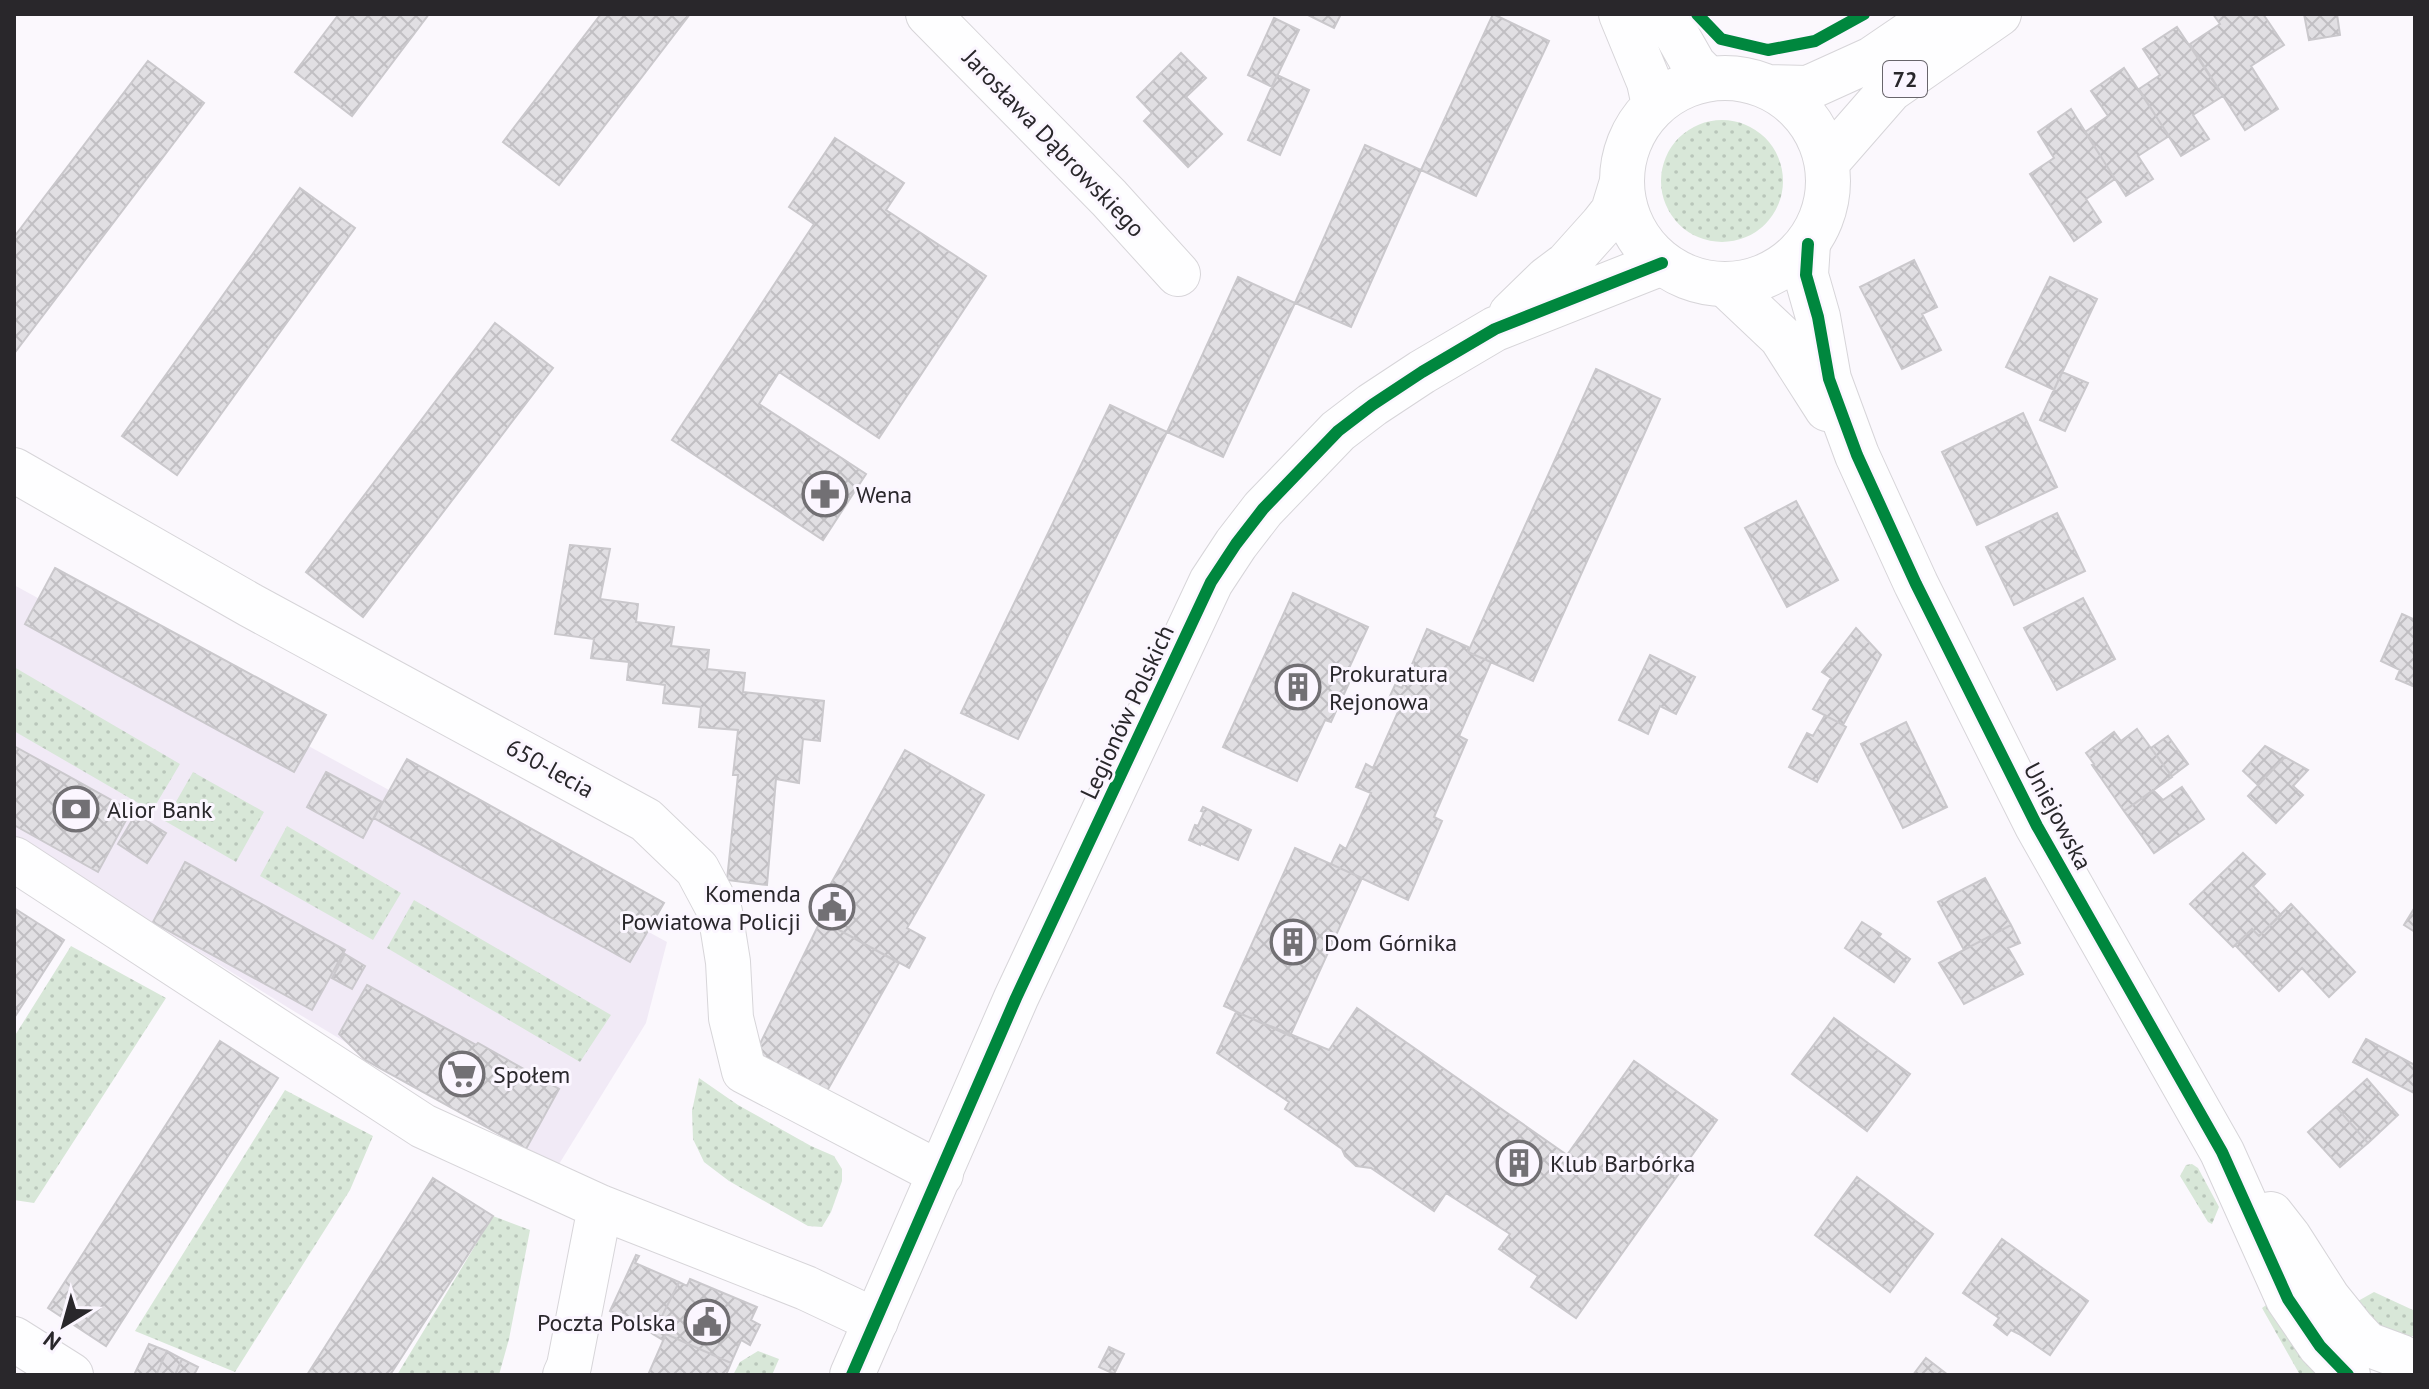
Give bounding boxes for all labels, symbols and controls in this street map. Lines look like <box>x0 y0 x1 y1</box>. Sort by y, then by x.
street label: Jarosława Dąbrowskiego <box>955 42 1152 244</box>
road number: 72 <box>1883 61 1927 97</box>
pharmacy icon: Wena <box>801 470 849 518</box>
place label: Wena <box>856 479 912 510</box>
street label: Legionów Polskich <box>1073 620 1181 804</box>
place label: Prokuratura Rejonowa <box>1329 658 1448 717</box>
building icon: Prokuratura Rejonowa <box>1274 663 1322 711</box>
street label: 650-lecia <box>501 731 599 805</box>
street label: Uniejowska <box>2017 757 2099 875</box>
bank icon: Alior Bank <box>52 785 100 833</box>
place label: Alior Bank <box>107 794 213 825</box>
place label: Komenda Powiatowa Policji <box>621 878 801 937</box>
public building icon: Komenda Powiatowa Policji <box>808 883 856 931</box>
building icon: Dom Górnika <box>1269 918 1317 966</box>
place label: Dom Górnika <box>1324 927 1457 958</box>
supermarket icon: Społem <box>438 1050 486 1098</box>
place label: Społem <box>493 1059 570 1090</box>
building icon: Klub Barbórka <box>1495 1139 1543 1187</box>
place label: Klub Barbórka <box>1550 1148 1695 1179</box>
north arrow <box>24 1285 104 1365</box>
public building icon: Poczta Polska <box>683 1298 731 1346</box>
place label: Poczta Polska <box>537 1307 676 1338</box>
text: N <box>38 1325 66 1357</box>

